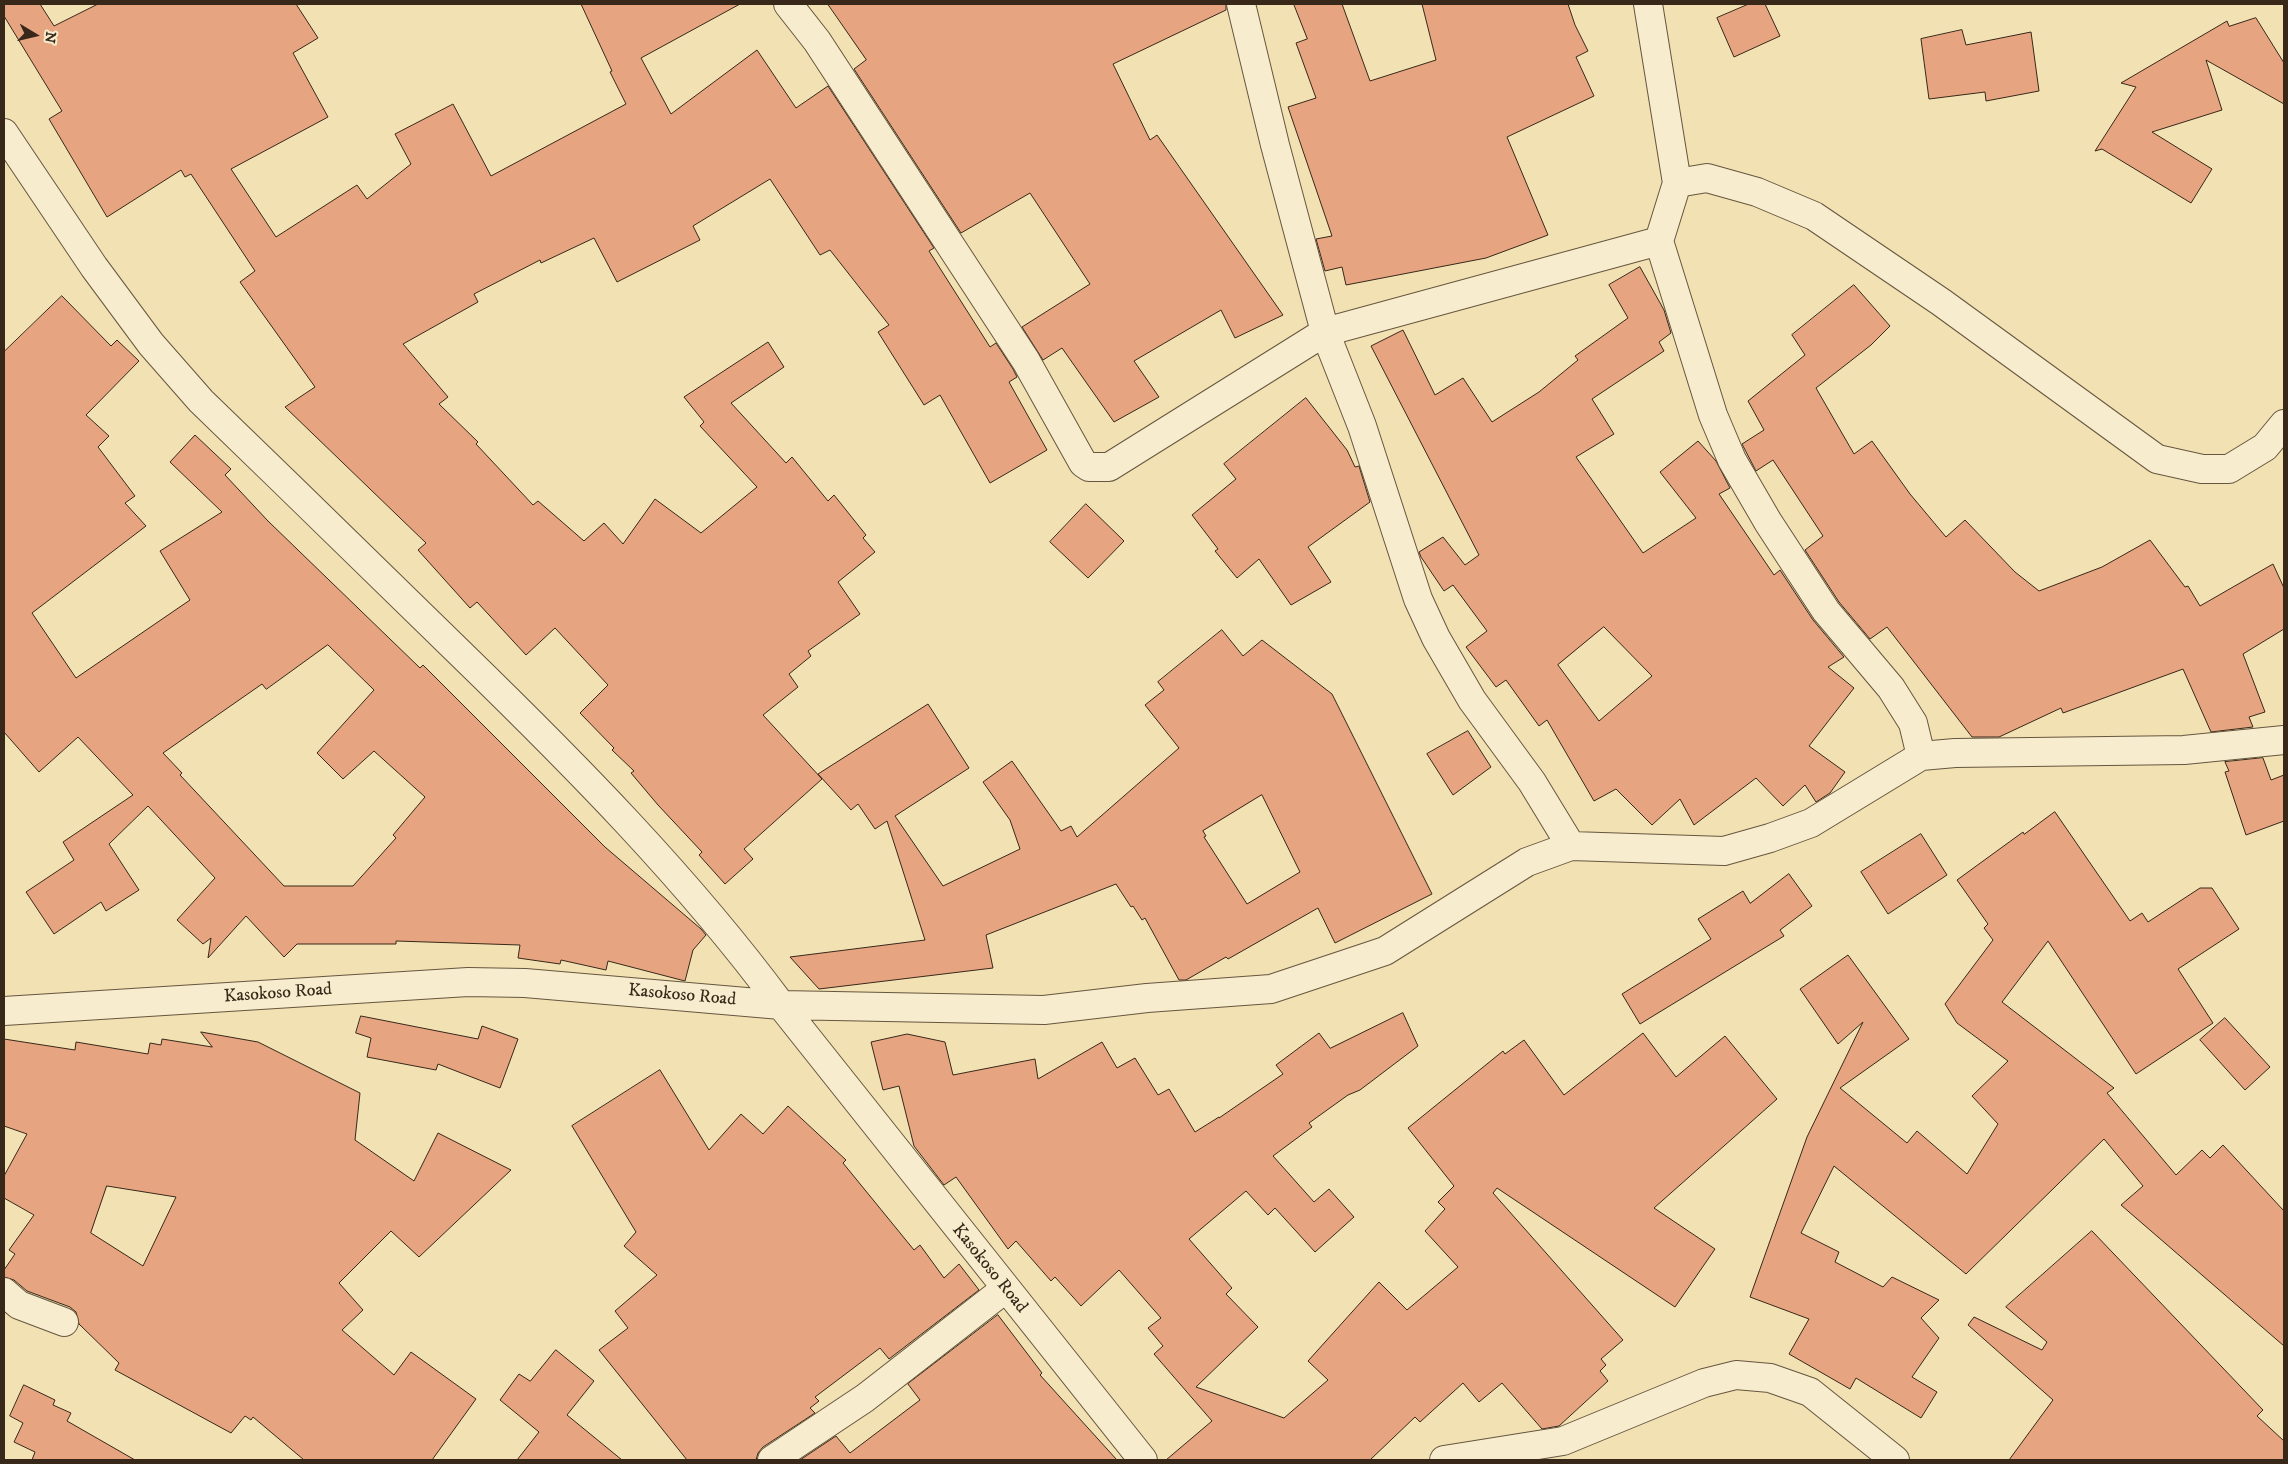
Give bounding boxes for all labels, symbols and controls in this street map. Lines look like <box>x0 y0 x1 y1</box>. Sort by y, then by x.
north arrow <box>10 10 60 60</box>
text: N <box>40 30 60 44</box>
street label: Kasokoso Road <box>223 979 333 1009</box>
street label: Kasokoso Road <box>627 981 737 1011</box>
street label: Kasokoso Road <box>946 1220 1032 1318</box>

